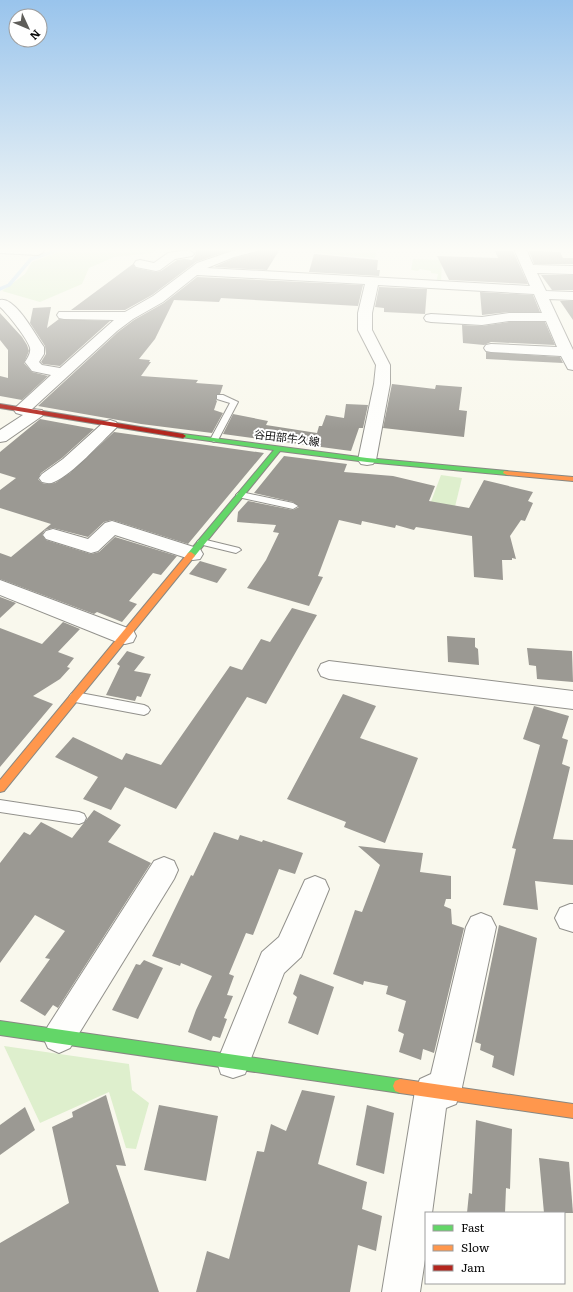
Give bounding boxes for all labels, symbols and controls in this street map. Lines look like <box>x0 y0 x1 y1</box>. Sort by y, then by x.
north arrow <box>8 8 48 48</box>
text: N <box>27 27 45 45</box>
street label: 谷田部牛久線 <box>253 425 321 449</box>
legend <box>425 1212 565 1284</box>
text: Fast <box>461 1218 485 1236</box>
text: Slow <box>461 1238 490 1256</box>
text: Jam <box>461 1258 486 1276</box>

